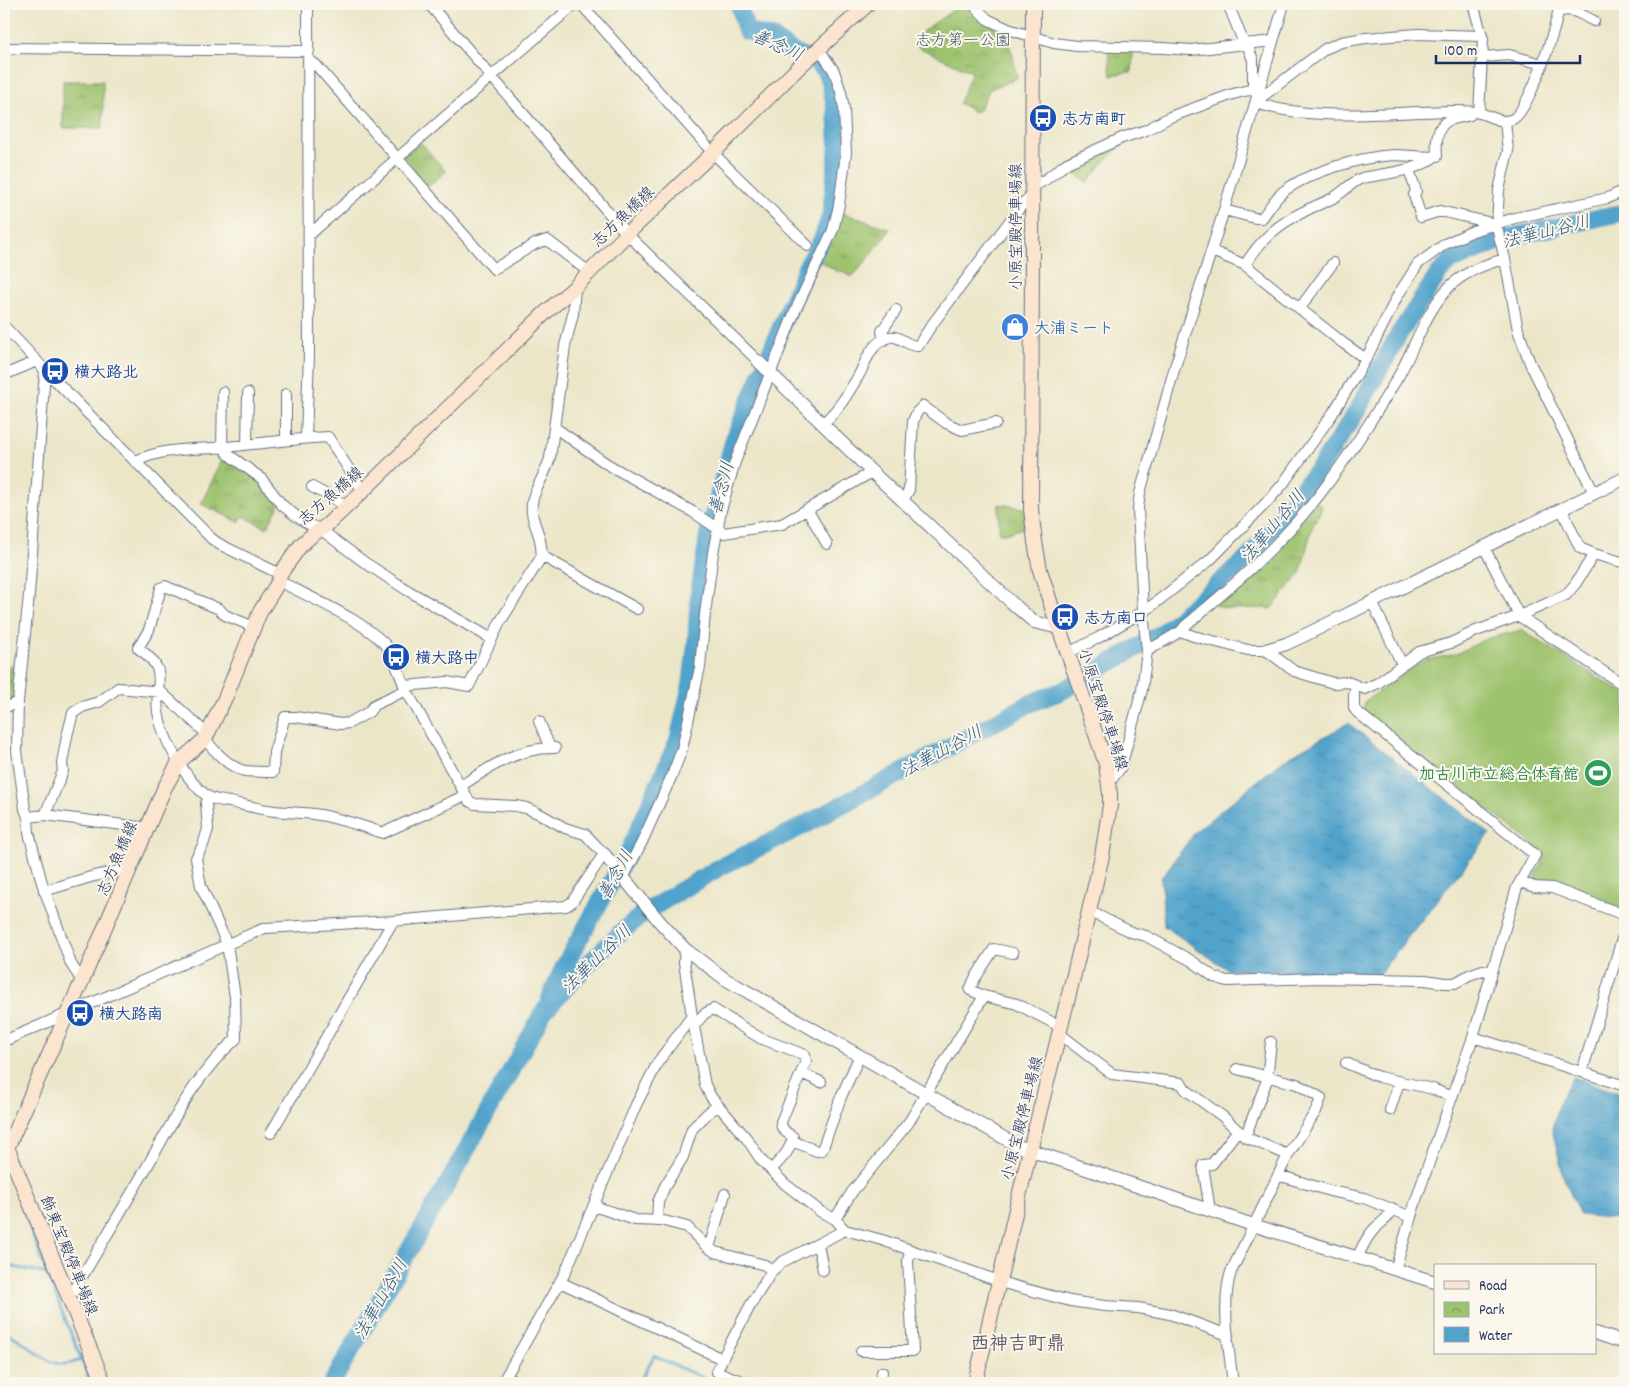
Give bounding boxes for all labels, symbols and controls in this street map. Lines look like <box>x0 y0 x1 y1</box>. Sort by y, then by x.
water label: 善念川 <box>747 25 807 70</box>
park label: 志方第一公園 <box>915 30 1011 53</box>
scale bar <box>1436 32 1580 64</box>
text: 100 m <box>1444 41 1477 63</box>
bus stop icon: 志方南町 <box>1028 103 1058 133</box>
place label: 志方南町 <box>1062 109 1126 132</box>
street label: 小原宝殿停車場線 <box>1006 163 1029 291</box>
street label: 志方魚橋線 <box>587 182 661 254</box>
water label: 法華山谷川 <box>1500 210 1593 256</box>
shop icon: 大浦ミート <box>1000 312 1030 342</box>
place label: 大浦ミート <box>1034 318 1114 341</box>
bus stop icon: 横大路北 <box>40 356 70 386</box>
place label: 横大路北 <box>74 362 138 385</box>
water label: 善念川 <box>704 459 742 518</box>
street label: 志方魚橋線 <box>294 462 369 532</box>
water label: 法華山谷川 <box>1235 485 1312 570</box>
bus stop icon: 志方南口 <box>1050 602 1080 632</box>
place label: 志方南口 <box>1084 608 1148 631</box>
bus stop icon: 横大路中 <box>381 642 411 672</box>
street label: 小原宝殿停車場線 <box>1071 645 1132 774</box>
place label: 横大路中 <box>415 648 479 671</box>
water label: 法華山谷川 <box>897 721 988 785</box>
sports icon: 加古川市立総合体育館 <box>1583 758 1613 788</box>
place label: 加古川市立総合体育館 <box>1419 764 1579 787</box>
street label: 志方魚橋線 <box>92 818 145 900</box>
water label: 善念川 <box>593 847 641 906</box>
water label: 法華山谷川 <box>557 921 639 1001</box>
bus stop icon: 横大路南 <box>65 998 95 1028</box>
place label: 横大路南 <box>99 1004 163 1027</box>
street label: 小原宝殿停車場線 <box>997 1054 1050 1183</box>
street label: 飾東宝殿停車場線 <box>33 1192 102 1320</box>
water label: 法華山谷川 <box>349 1255 415 1345</box>
legend <box>1434 1264 1596 1354</box>
text: Road <box>1479 1276 1507 1298</box>
text: Park <box>1479 1300 1505 1322</box>
text: Water <box>1479 1326 1513 1348</box>
district label: 西神吉町鼎 <box>970 1332 1066 1359</box>

